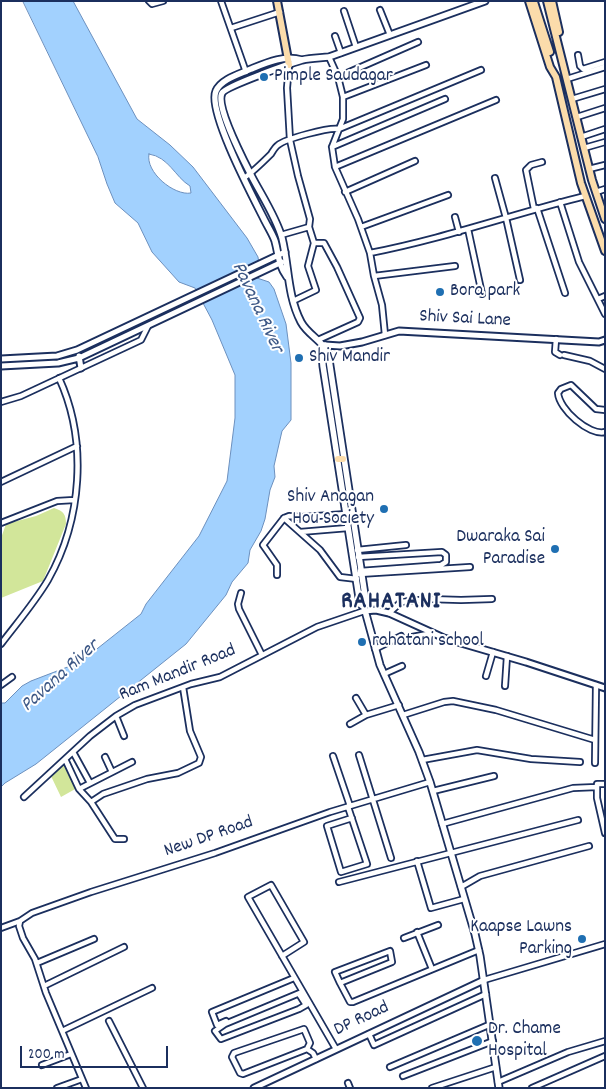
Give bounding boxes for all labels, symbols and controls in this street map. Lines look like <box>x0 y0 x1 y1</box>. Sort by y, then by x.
place label: Pimple Saudagar <box>274 66 393 88</box>
marker: Pimple Saudagar <box>258 71 270 83</box>
water label: Pavana River <box>225 259 287 357</box>
place label: Bora park <box>450 281 520 303</box>
marker: Bora park <box>434 286 446 298</box>
street label: Shiv Sai Lane <box>419 306 511 334</box>
place label: Shiv Mandir <box>309 347 390 369</box>
marker: Shiv Mandir <box>293 352 305 364</box>
place label: Shiv Anagan Hou Society <box>287 487 374 531</box>
marker: Shiv Anagan Hou Society <box>378 503 390 515</box>
place label: Dwaraka Sai Paradise <box>456 527 545 571</box>
marker: Dwaraka Sai Paradise <box>549 543 561 555</box>
district label: RAHATANI <box>340 590 442 618</box>
place label: rahatani school <box>372 631 484 653</box>
water label: Pavana River <box>17 636 105 718</box>
marker: rahatani school <box>356 636 368 648</box>
street label: Ram Mandir Road <box>116 640 240 708</box>
street label: New DP Road <box>161 812 257 864</box>
place label: Kaapse Lawns Parking <box>470 917 572 961</box>
marker: Kaapse Lawns Parking <box>576 933 588 945</box>
street label: DP Road <box>331 997 393 1043</box>
place label: Dr. Chame Hospital <box>488 1019 561 1063</box>
marker: Dr. Chame Hospital <box>470 1034 484 1048</box>
scale bar <box>22 1036 170 1068</box>
text: 200 m <box>28 1044 65 1066</box>

